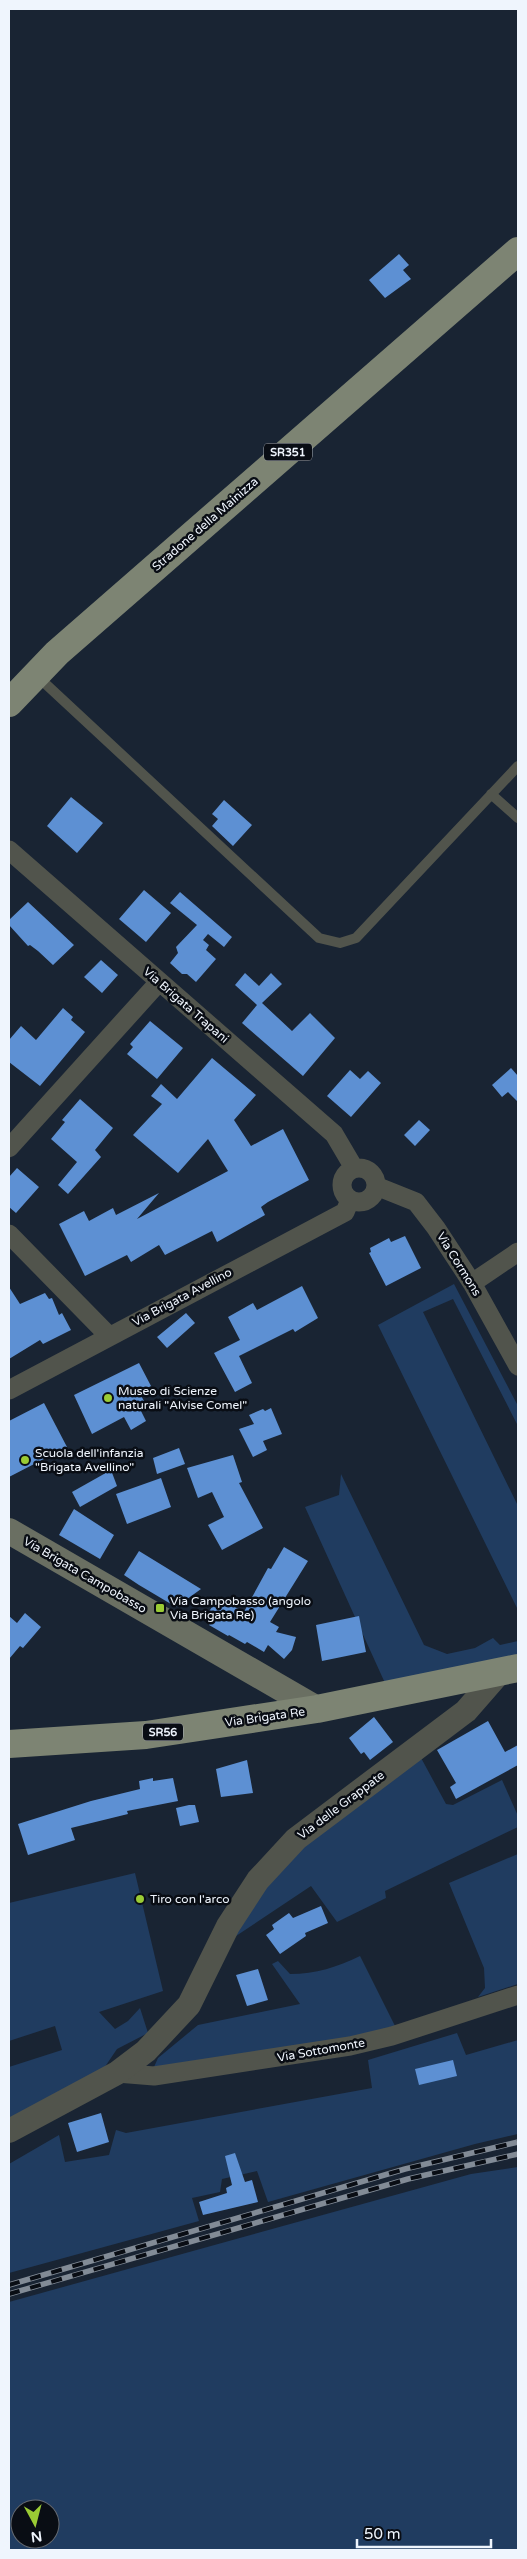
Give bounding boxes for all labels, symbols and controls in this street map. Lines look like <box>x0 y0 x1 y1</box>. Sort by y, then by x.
road number: SR351 <box>264 444 312 461</box>
street label: Stradone della Mainizza <box>149 474 261 574</box>
street label: Via Brigata Trapani <box>141 964 231 1046</box>
street label: Via Cormons <box>434 1230 484 1299</box>
street label: Via Brigata Avellino <box>130 1265 234 1329</box>
place label: Museo di Scienze naturali "Alvise Comel" <box>118 1384 247 1412</box>
marker: Museo di Scienze naturali "Alvise Comel" <box>102 1392 114 1404</box>
place label: Scuola dell'infanzia "Brigata Avellino" <box>35 1446 144 1474</box>
marker: Scuola dell'infanzia "Brigata Avellino" <box>19 1454 31 1466</box>
street label: Via Brigata Campobasso <box>21 1534 149 1616</box>
place label: Via Campobasso (angolo Via Brigata Re) <box>170 1594 311 1622</box>
marker: Via Campobasso (angolo Via Brigata Re) <box>154 1602 166 1614</box>
street label: Via Brigata Re <box>224 1704 306 1730</box>
road number: SR56 <box>143 1724 183 1740</box>
street label: Via delle Grappate <box>295 1768 387 1842</box>
place label: Tiro con l'arco <box>150 1892 230 1906</box>
marker: Tiro con l'arco <box>134 1893 146 1905</box>
street label: Via Sottomonte <box>276 2035 366 2065</box>
north arrow <box>10 2499 60 2549</box>
scale bar <box>357 2516 491 2548</box>
text: 50 m <box>364 2525 401 2543</box>
text: N <box>30 2527 43 2546</box>

